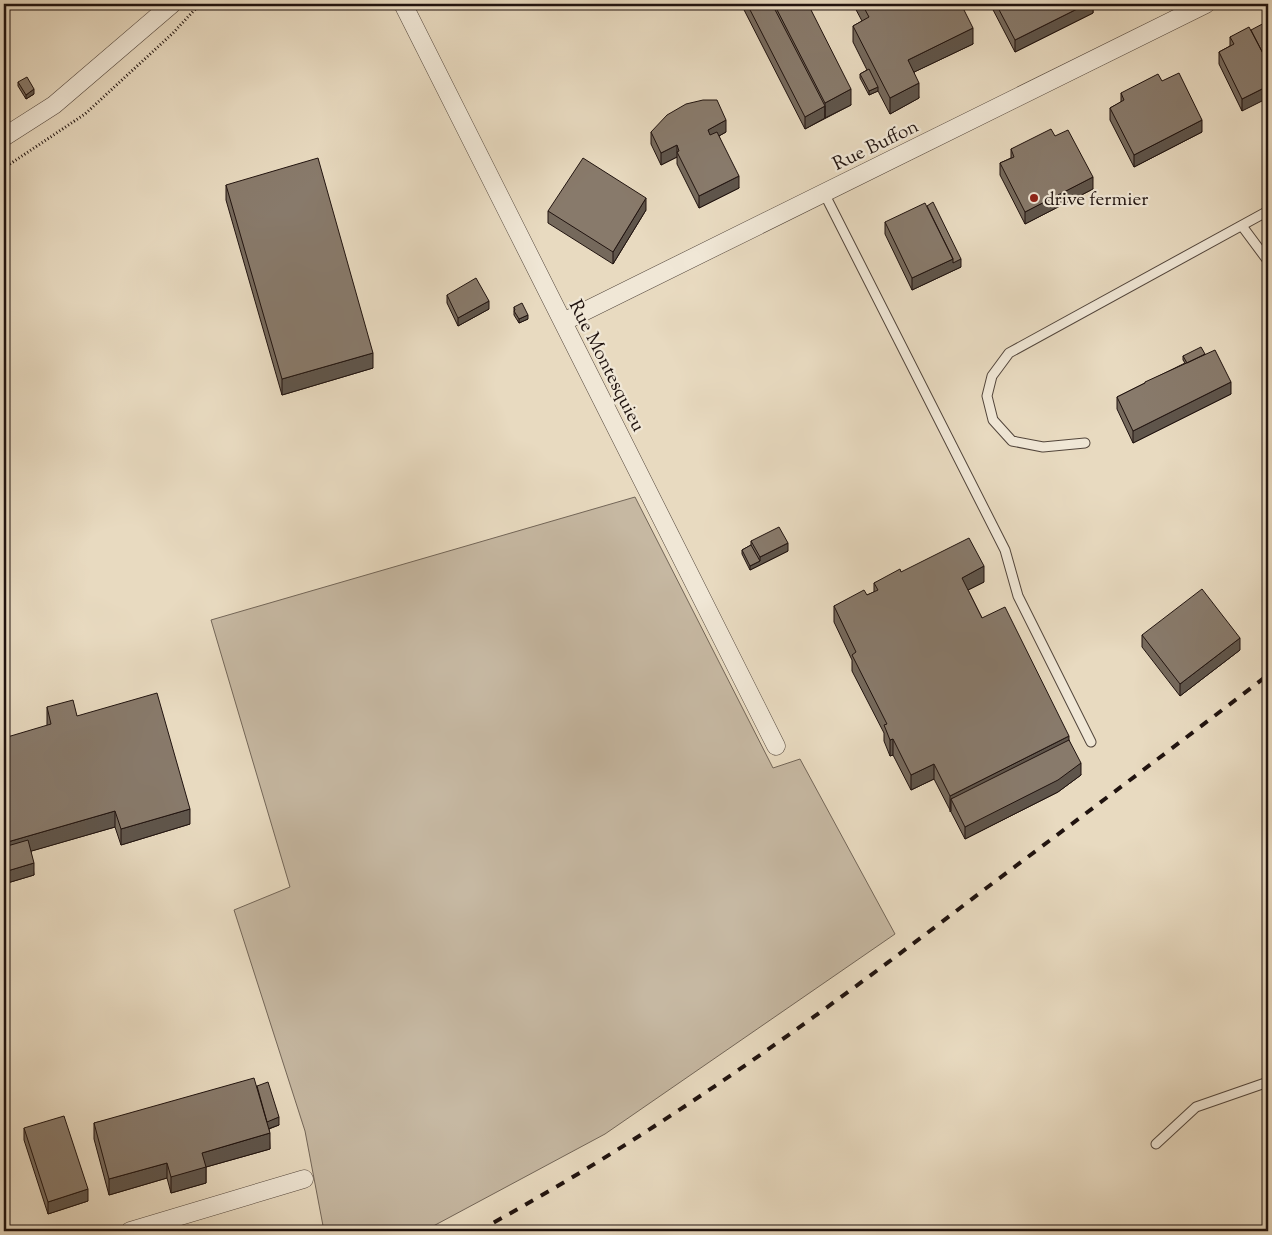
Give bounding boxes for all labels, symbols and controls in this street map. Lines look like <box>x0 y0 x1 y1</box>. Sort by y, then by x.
street label: Rue Buffon <box>829 114 924 179</box>
place label: drive fermier <box>1044 187 1148 214</box>
marker: drive fermier <box>1028 192 1040 204</box>
street label: Rue Montesquieu <box>561 295 651 437</box>

